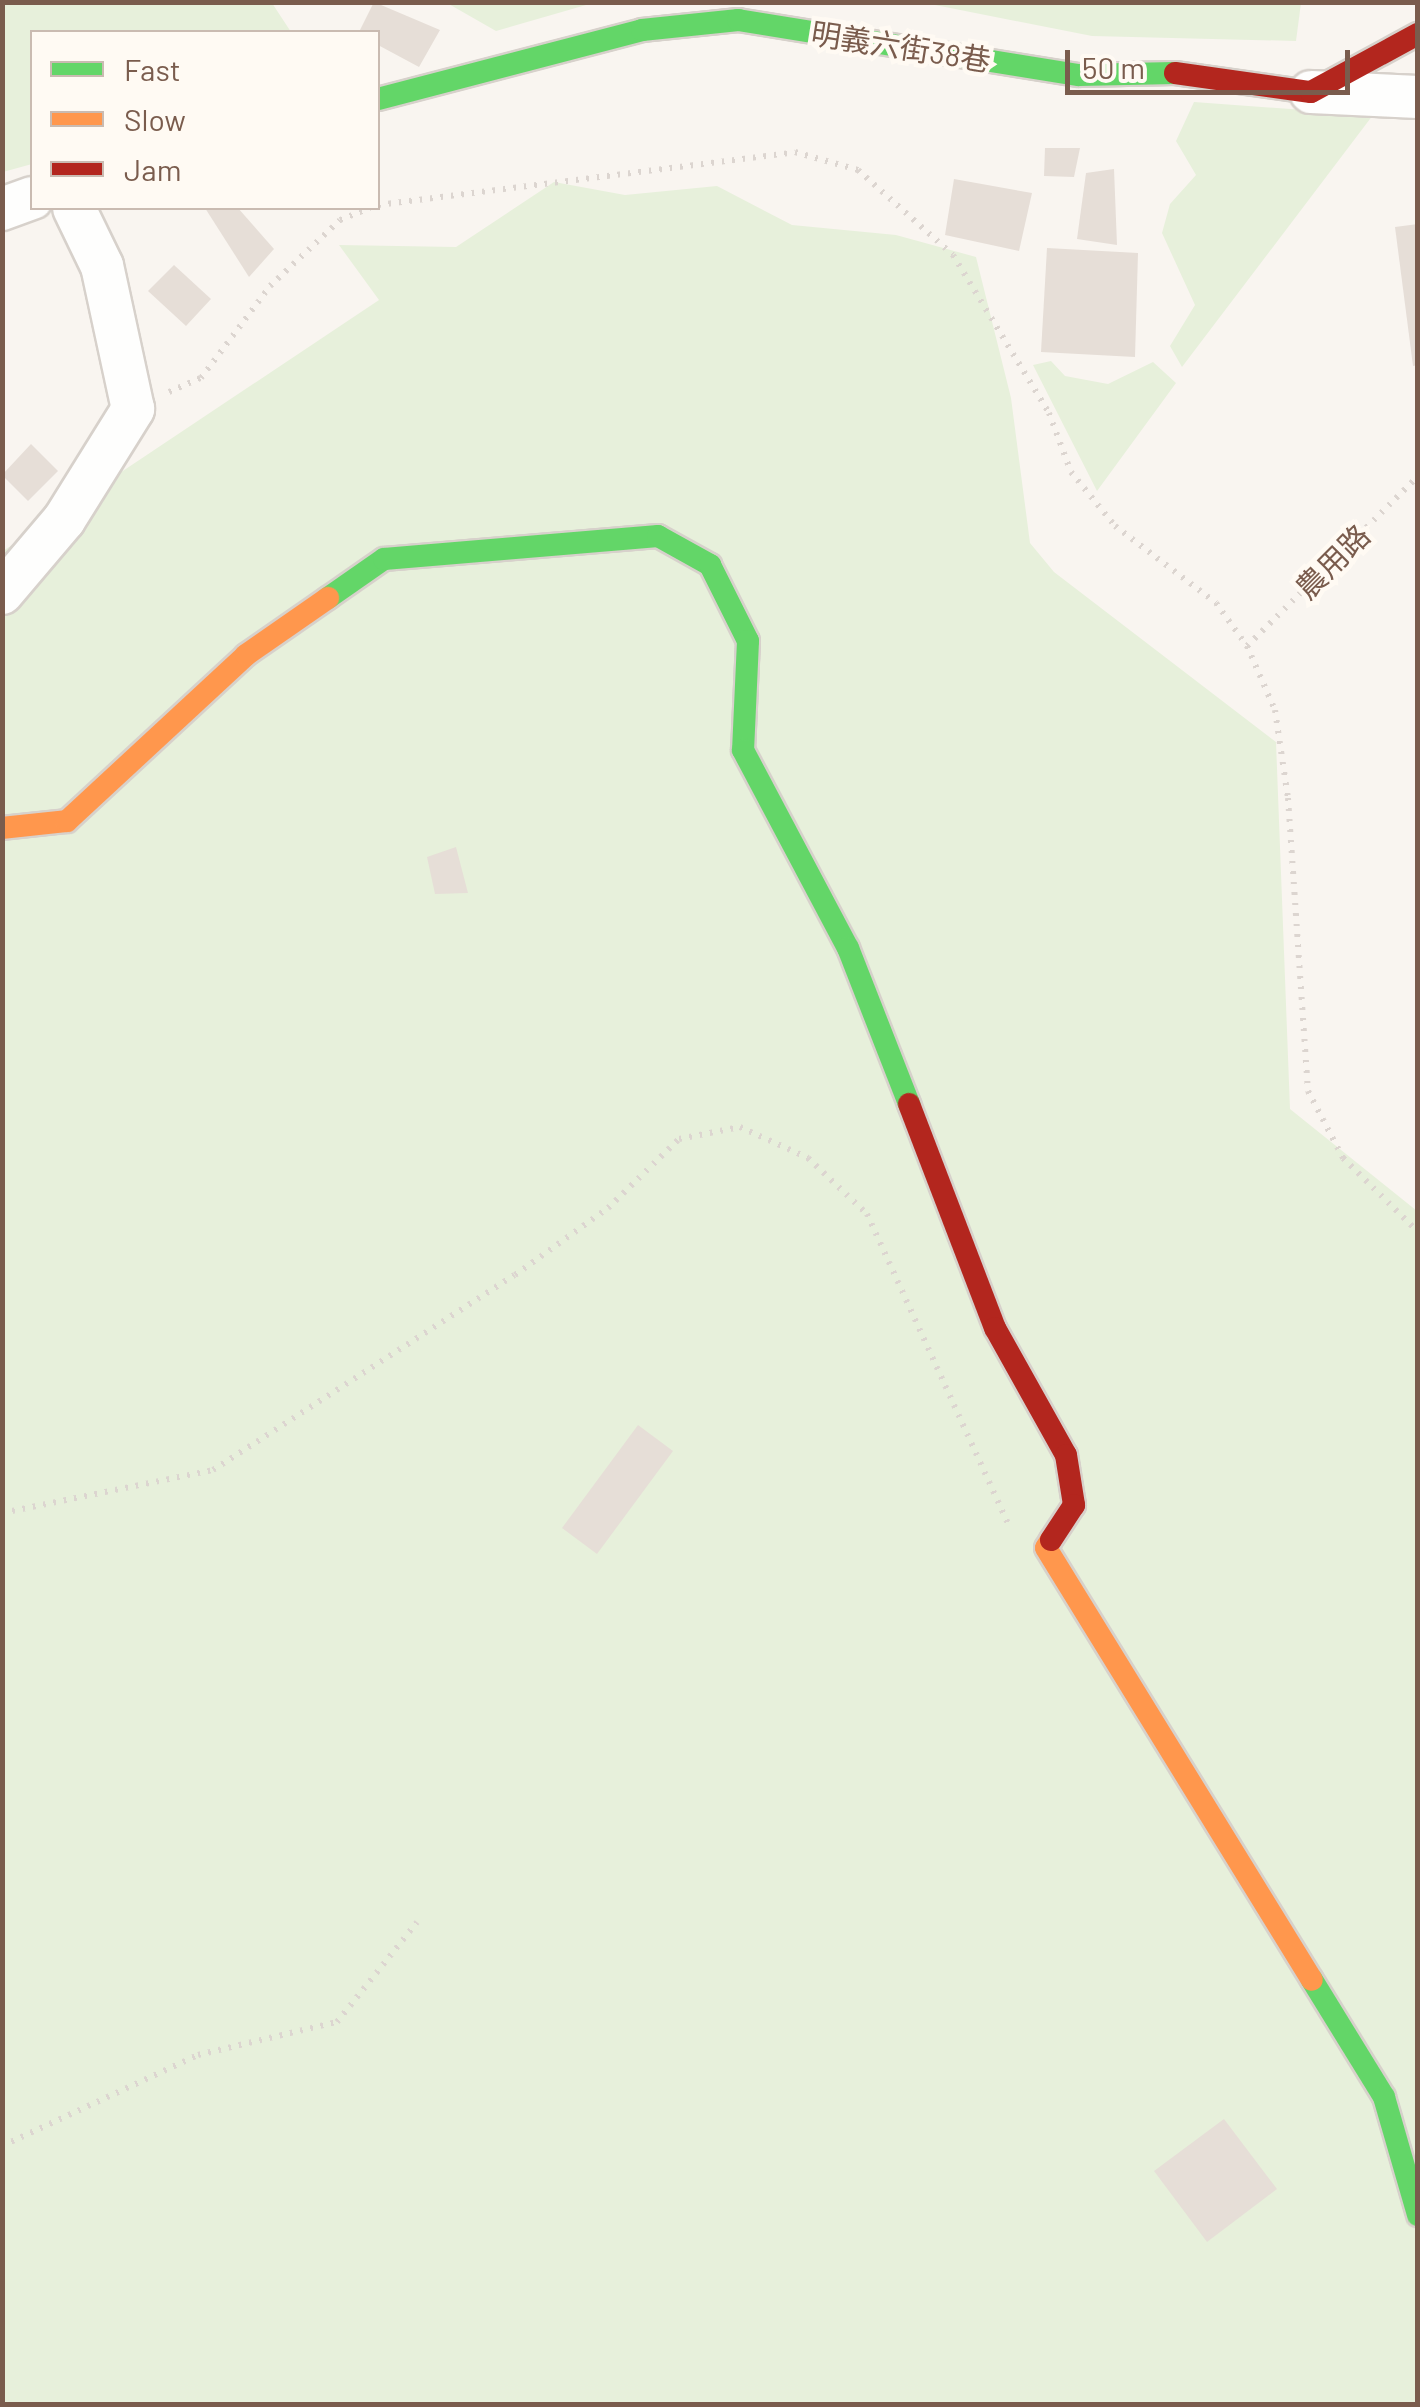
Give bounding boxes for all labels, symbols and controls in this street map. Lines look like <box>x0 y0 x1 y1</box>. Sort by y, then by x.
street label: 明義六街38巷 <box>809 14 993 78</box>
legend <box>30 30 380 210</box>
scale bar <box>1070 30 1355 92</box>
text: 50 m <box>1082 49 1145 85</box>
text: Fast <box>124 51 181 87</box>
text: Slow <box>124 101 186 137</box>
text: Jam <box>124 151 181 187</box>
street label: 農用路 <box>1287 516 1377 606</box>

